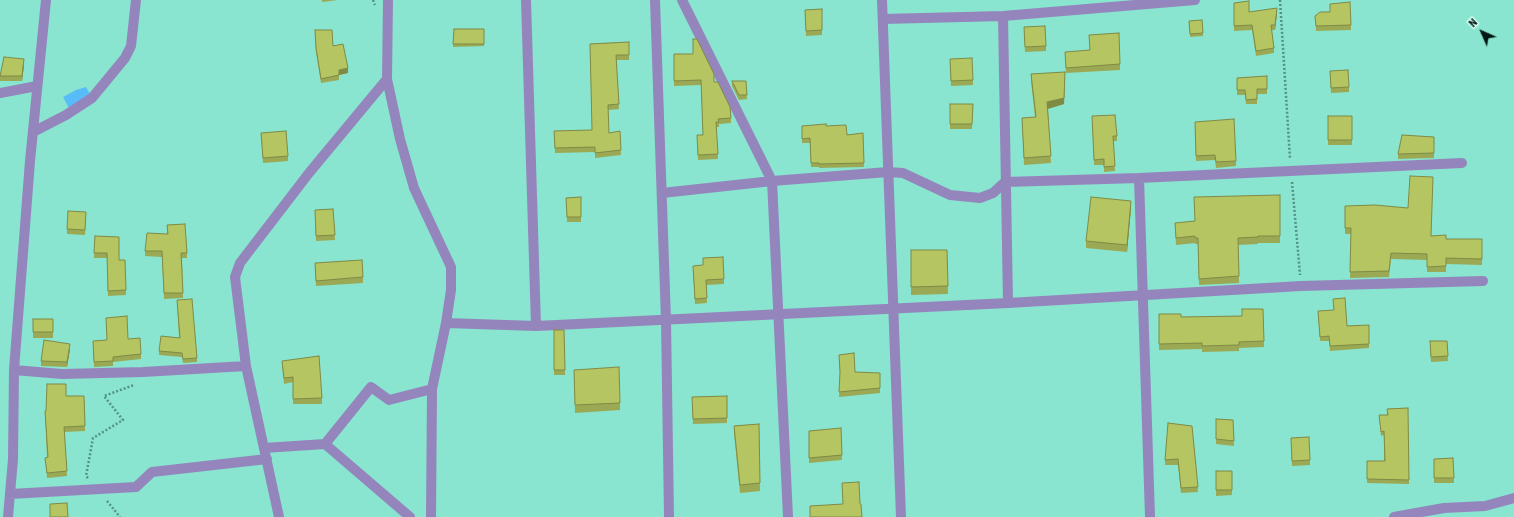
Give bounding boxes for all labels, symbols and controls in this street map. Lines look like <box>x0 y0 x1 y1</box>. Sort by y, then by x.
north arrow <box>1462 12 1502 52</box>
text: N <box>1466 16 1480 30</box>

